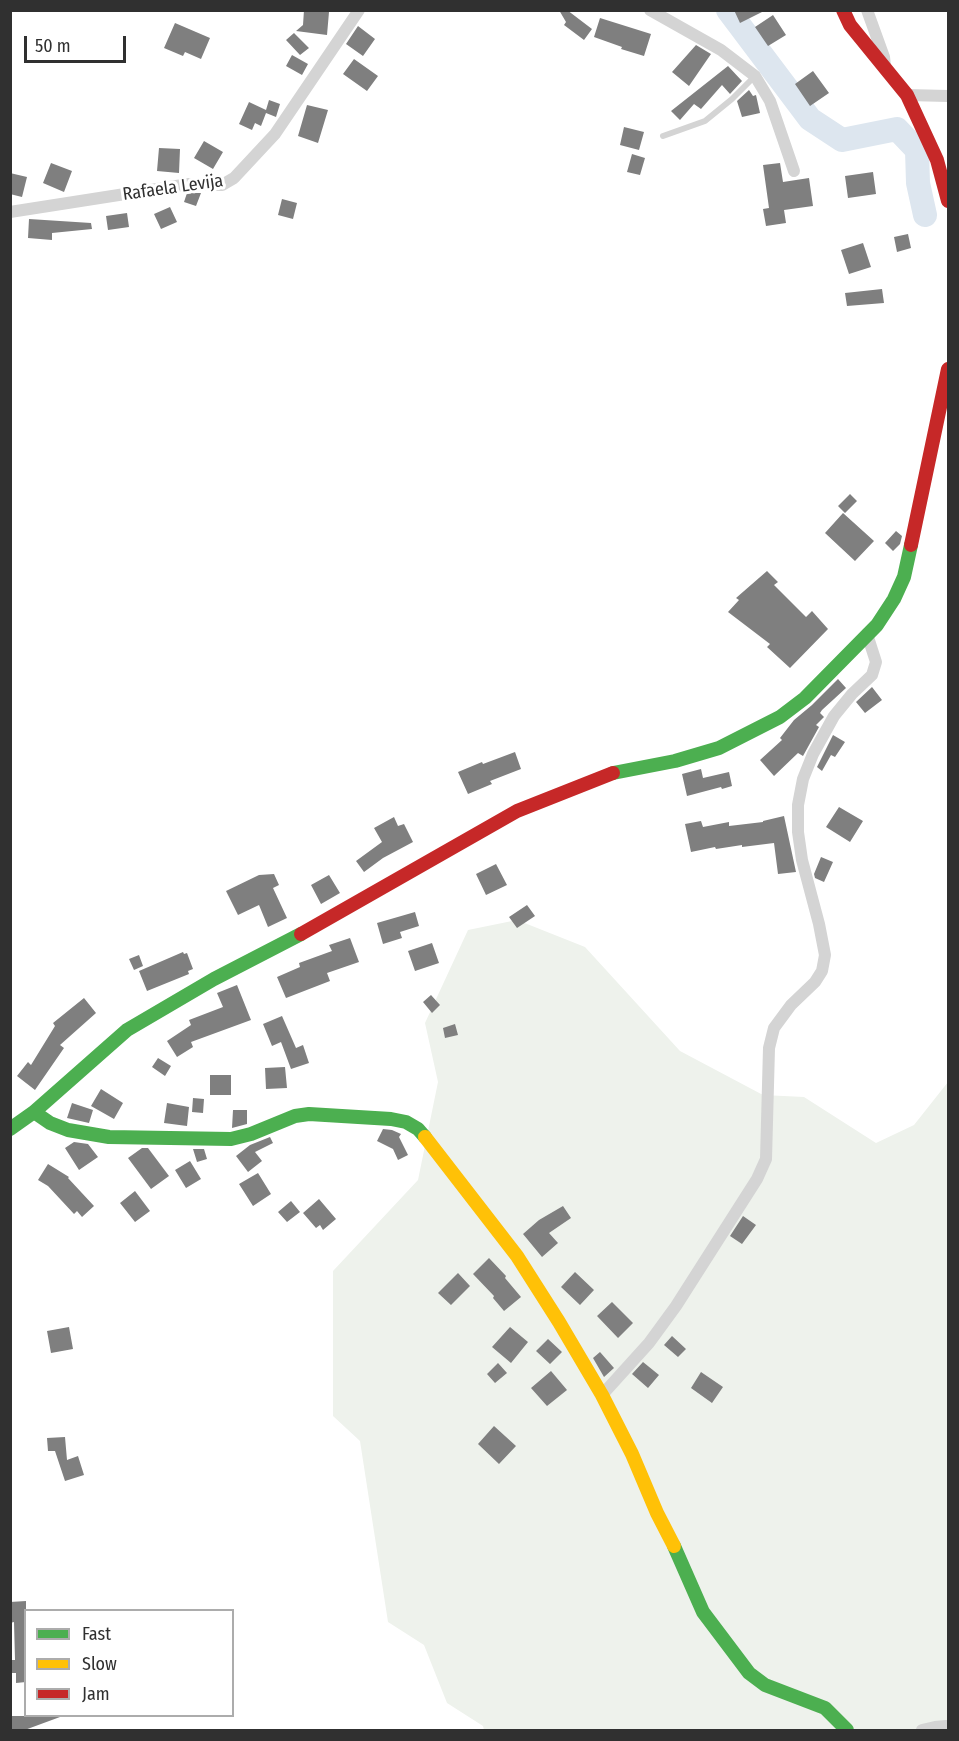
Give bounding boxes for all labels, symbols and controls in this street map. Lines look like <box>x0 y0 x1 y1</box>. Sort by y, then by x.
scale bar <box>27 24 129 62</box>
text: 50 m <box>35 35 71 57</box>
street label: Rafaela Levija <box>121 170 225 206</box>
legend <box>24 1609 234 1717</box>
text: Fast <box>82 1623 111 1645</box>
text: Slow <box>82 1653 117 1675</box>
text: Jam <box>82 1683 110 1705</box>

